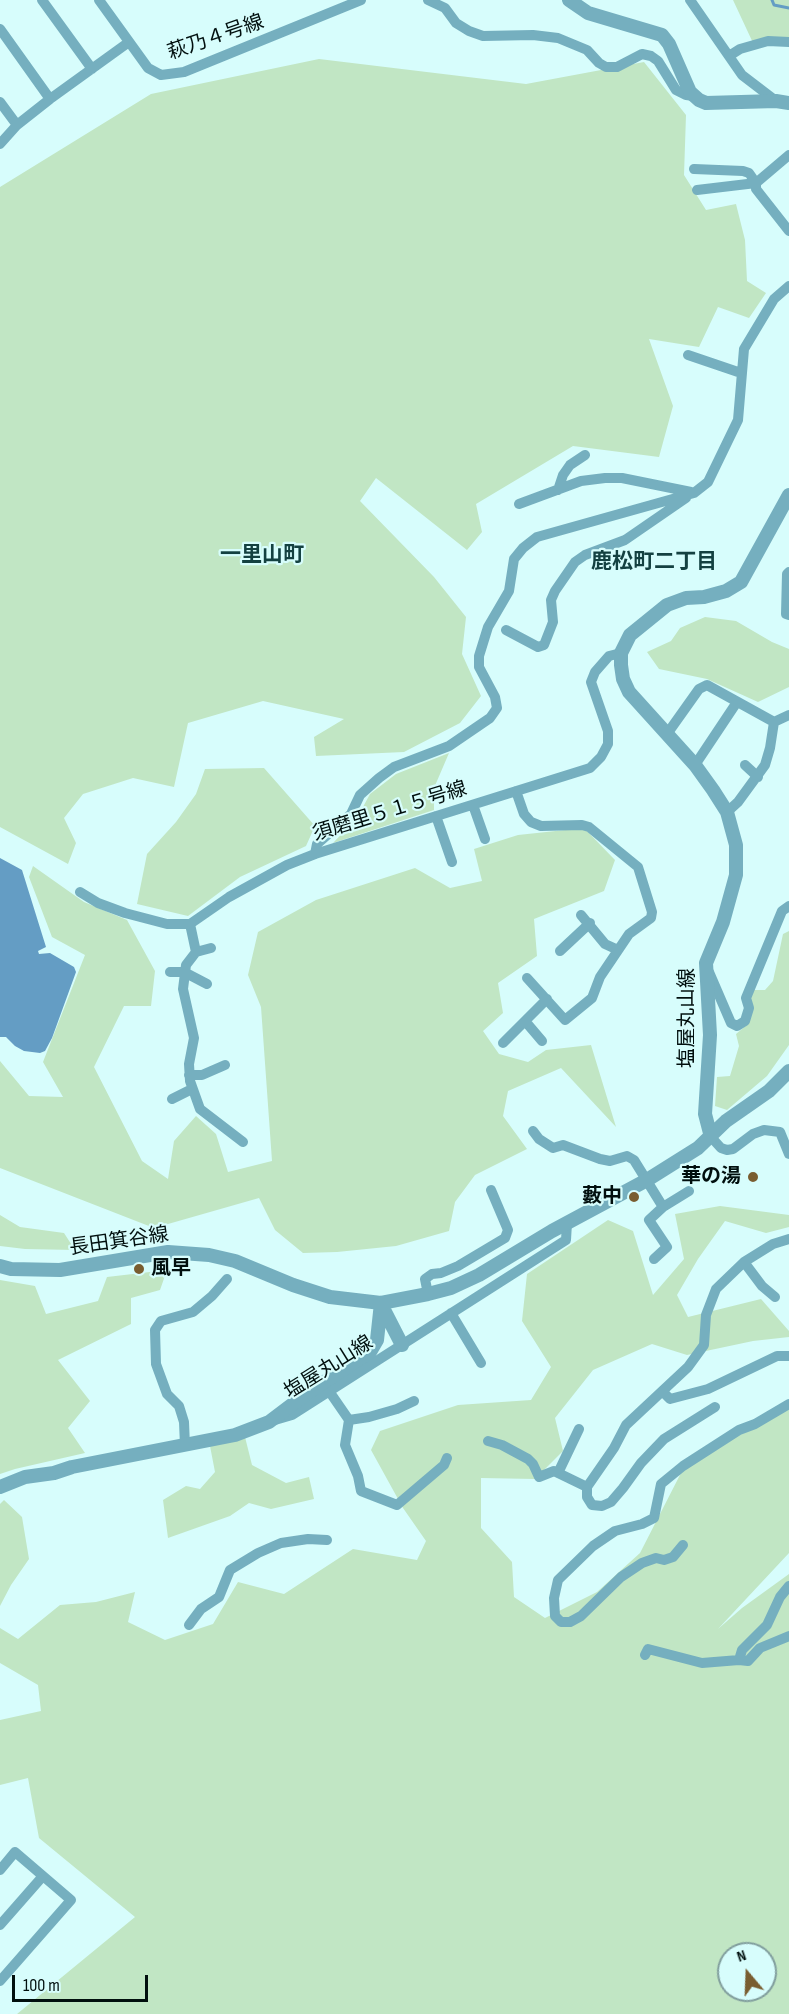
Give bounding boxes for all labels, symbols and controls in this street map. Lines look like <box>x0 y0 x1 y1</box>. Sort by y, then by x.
street label: 萩乃４号線 <box>165 10 267 66</box>
district label: 一里山町 <box>220 543 304 569</box>
district label: 鹿松町二丁目 <box>591 550 717 576</box>
street label: 須磨里５１５号線 <box>310 777 470 847</box>
street label: 塩屋丸山線 <box>676 968 700 1068</box>
place label: 華の湯 <box>681 1165 741 1189</box>
marker: 華の湯 <box>746 1170 760 1184</box>
place label: 藪中 <box>582 1185 622 1209</box>
marker: 藪中 <box>627 1190 641 1204</box>
street label: 長田箕谷線 <box>68 1223 170 1261</box>
place label: 風早 <box>151 1257 191 1281</box>
marker: 風早 <box>132 1262 146 1276</box>
street label: 塩屋丸山線 <box>280 1331 378 1405</box>
north arrow <box>717 1942 777 2002</box>
text: N <box>734 1946 749 1967</box>
scale bar <box>15 1963 152 2001</box>
text: 100 m <box>23 1975 60 1996</box>

